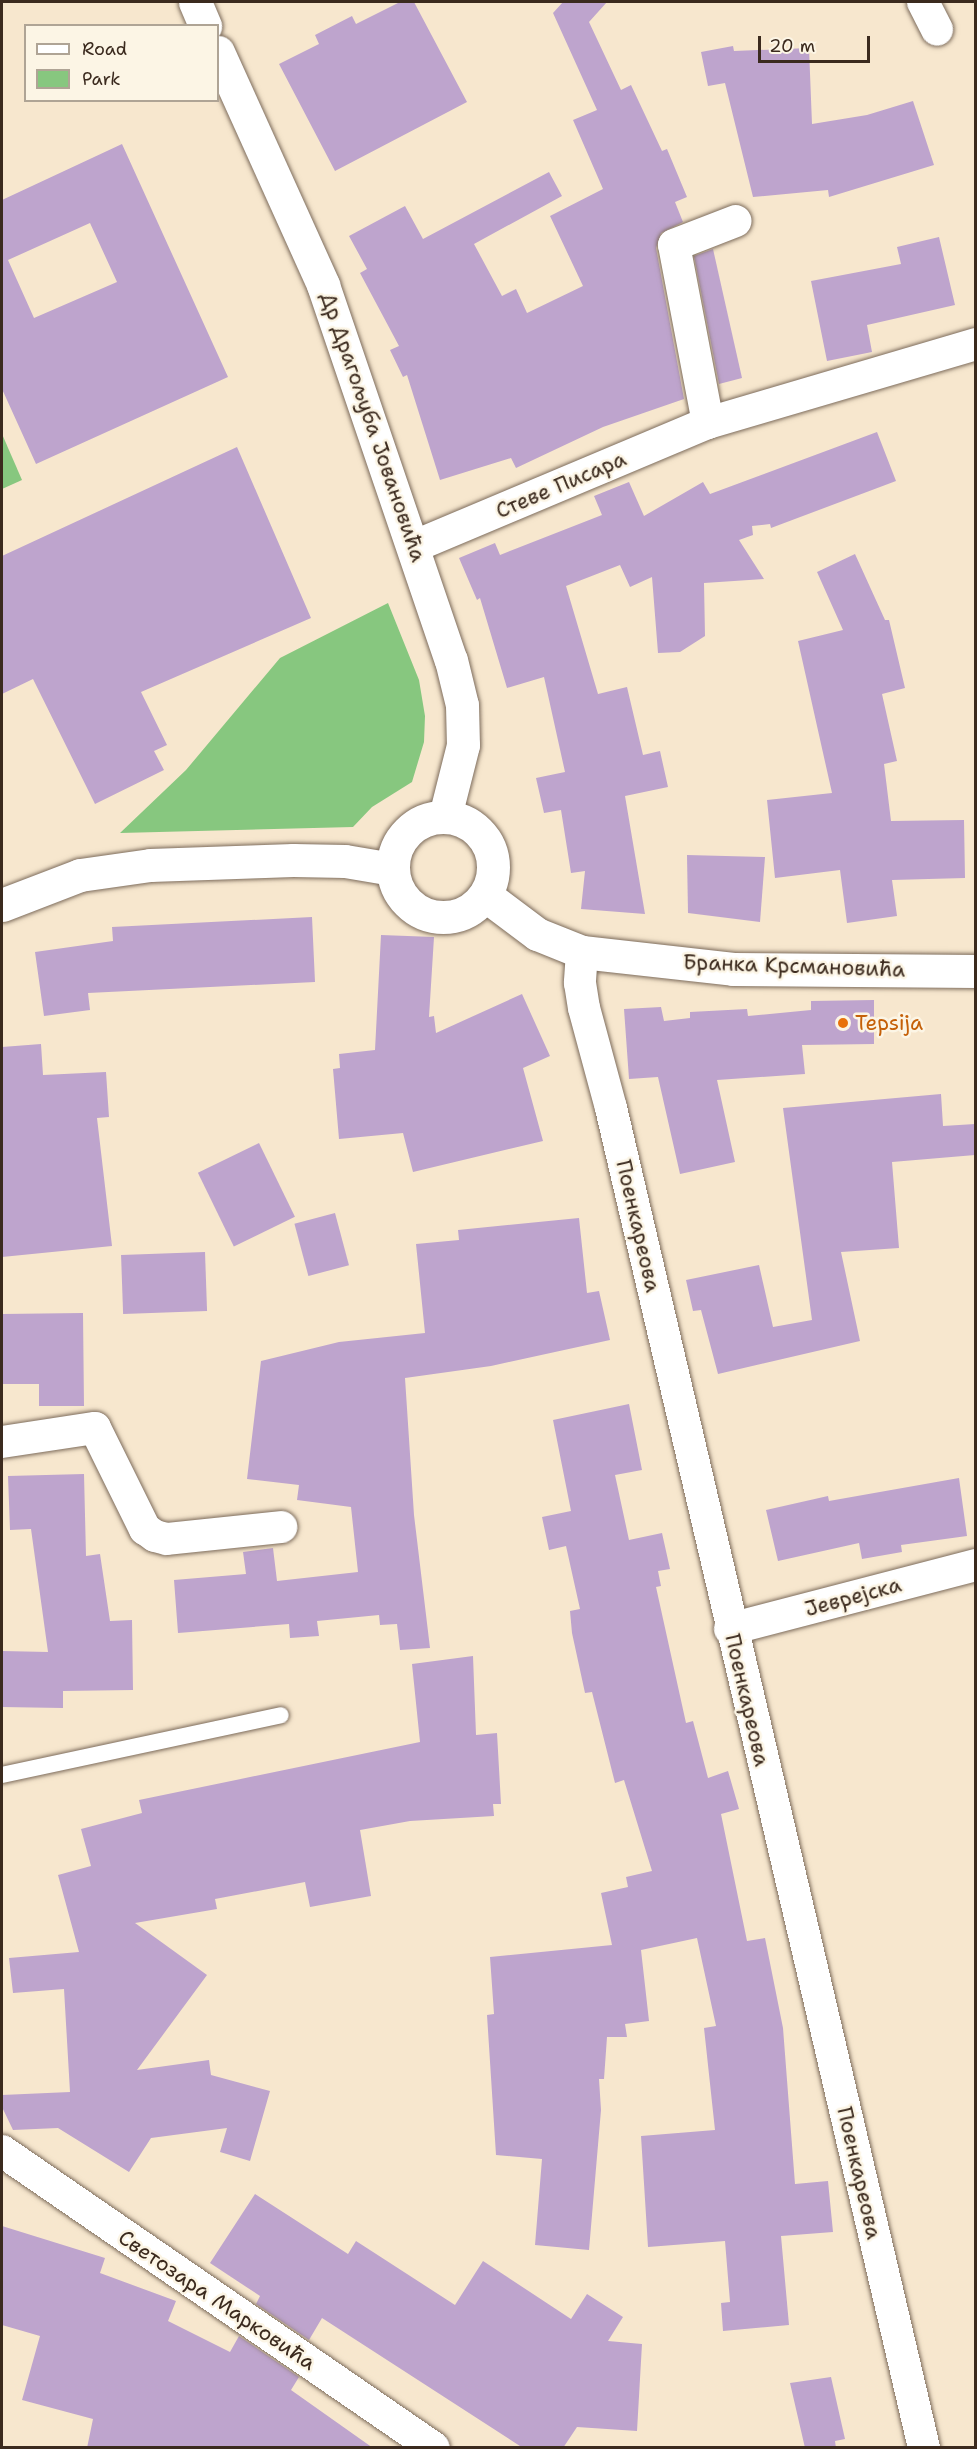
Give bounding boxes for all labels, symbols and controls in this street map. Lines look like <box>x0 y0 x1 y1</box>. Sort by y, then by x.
legend <box>24 24 219 102</box>
scale bar <box>761 24 874 62</box>
text: 20 m <box>769 34 815 58</box>
text: Road <box>82 37 127 61</box>
text: Park <box>82 67 121 91</box>
street label: Др Драгољуба Јовановића <box>315 289 431 565</box>
street label: Стеве Писара <box>492 446 630 524</box>
street label: Бранка Крсмановића <box>682 950 906 982</box>
place label: Tepsija <box>855 1010 923 1036</box>
marker: Tepsija <box>836 1016 850 1030</box>
street label: Поенкареова <box>611 1157 665 1295</box>
street label: Јеврејска <box>802 1572 904 1622</box>
street label: Поенкареова <box>720 1631 774 1769</box>
street label: Поенкареова <box>832 2104 886 2242</box>
street label: Светозара Марковића <box>113 2224 321 2376</box>

